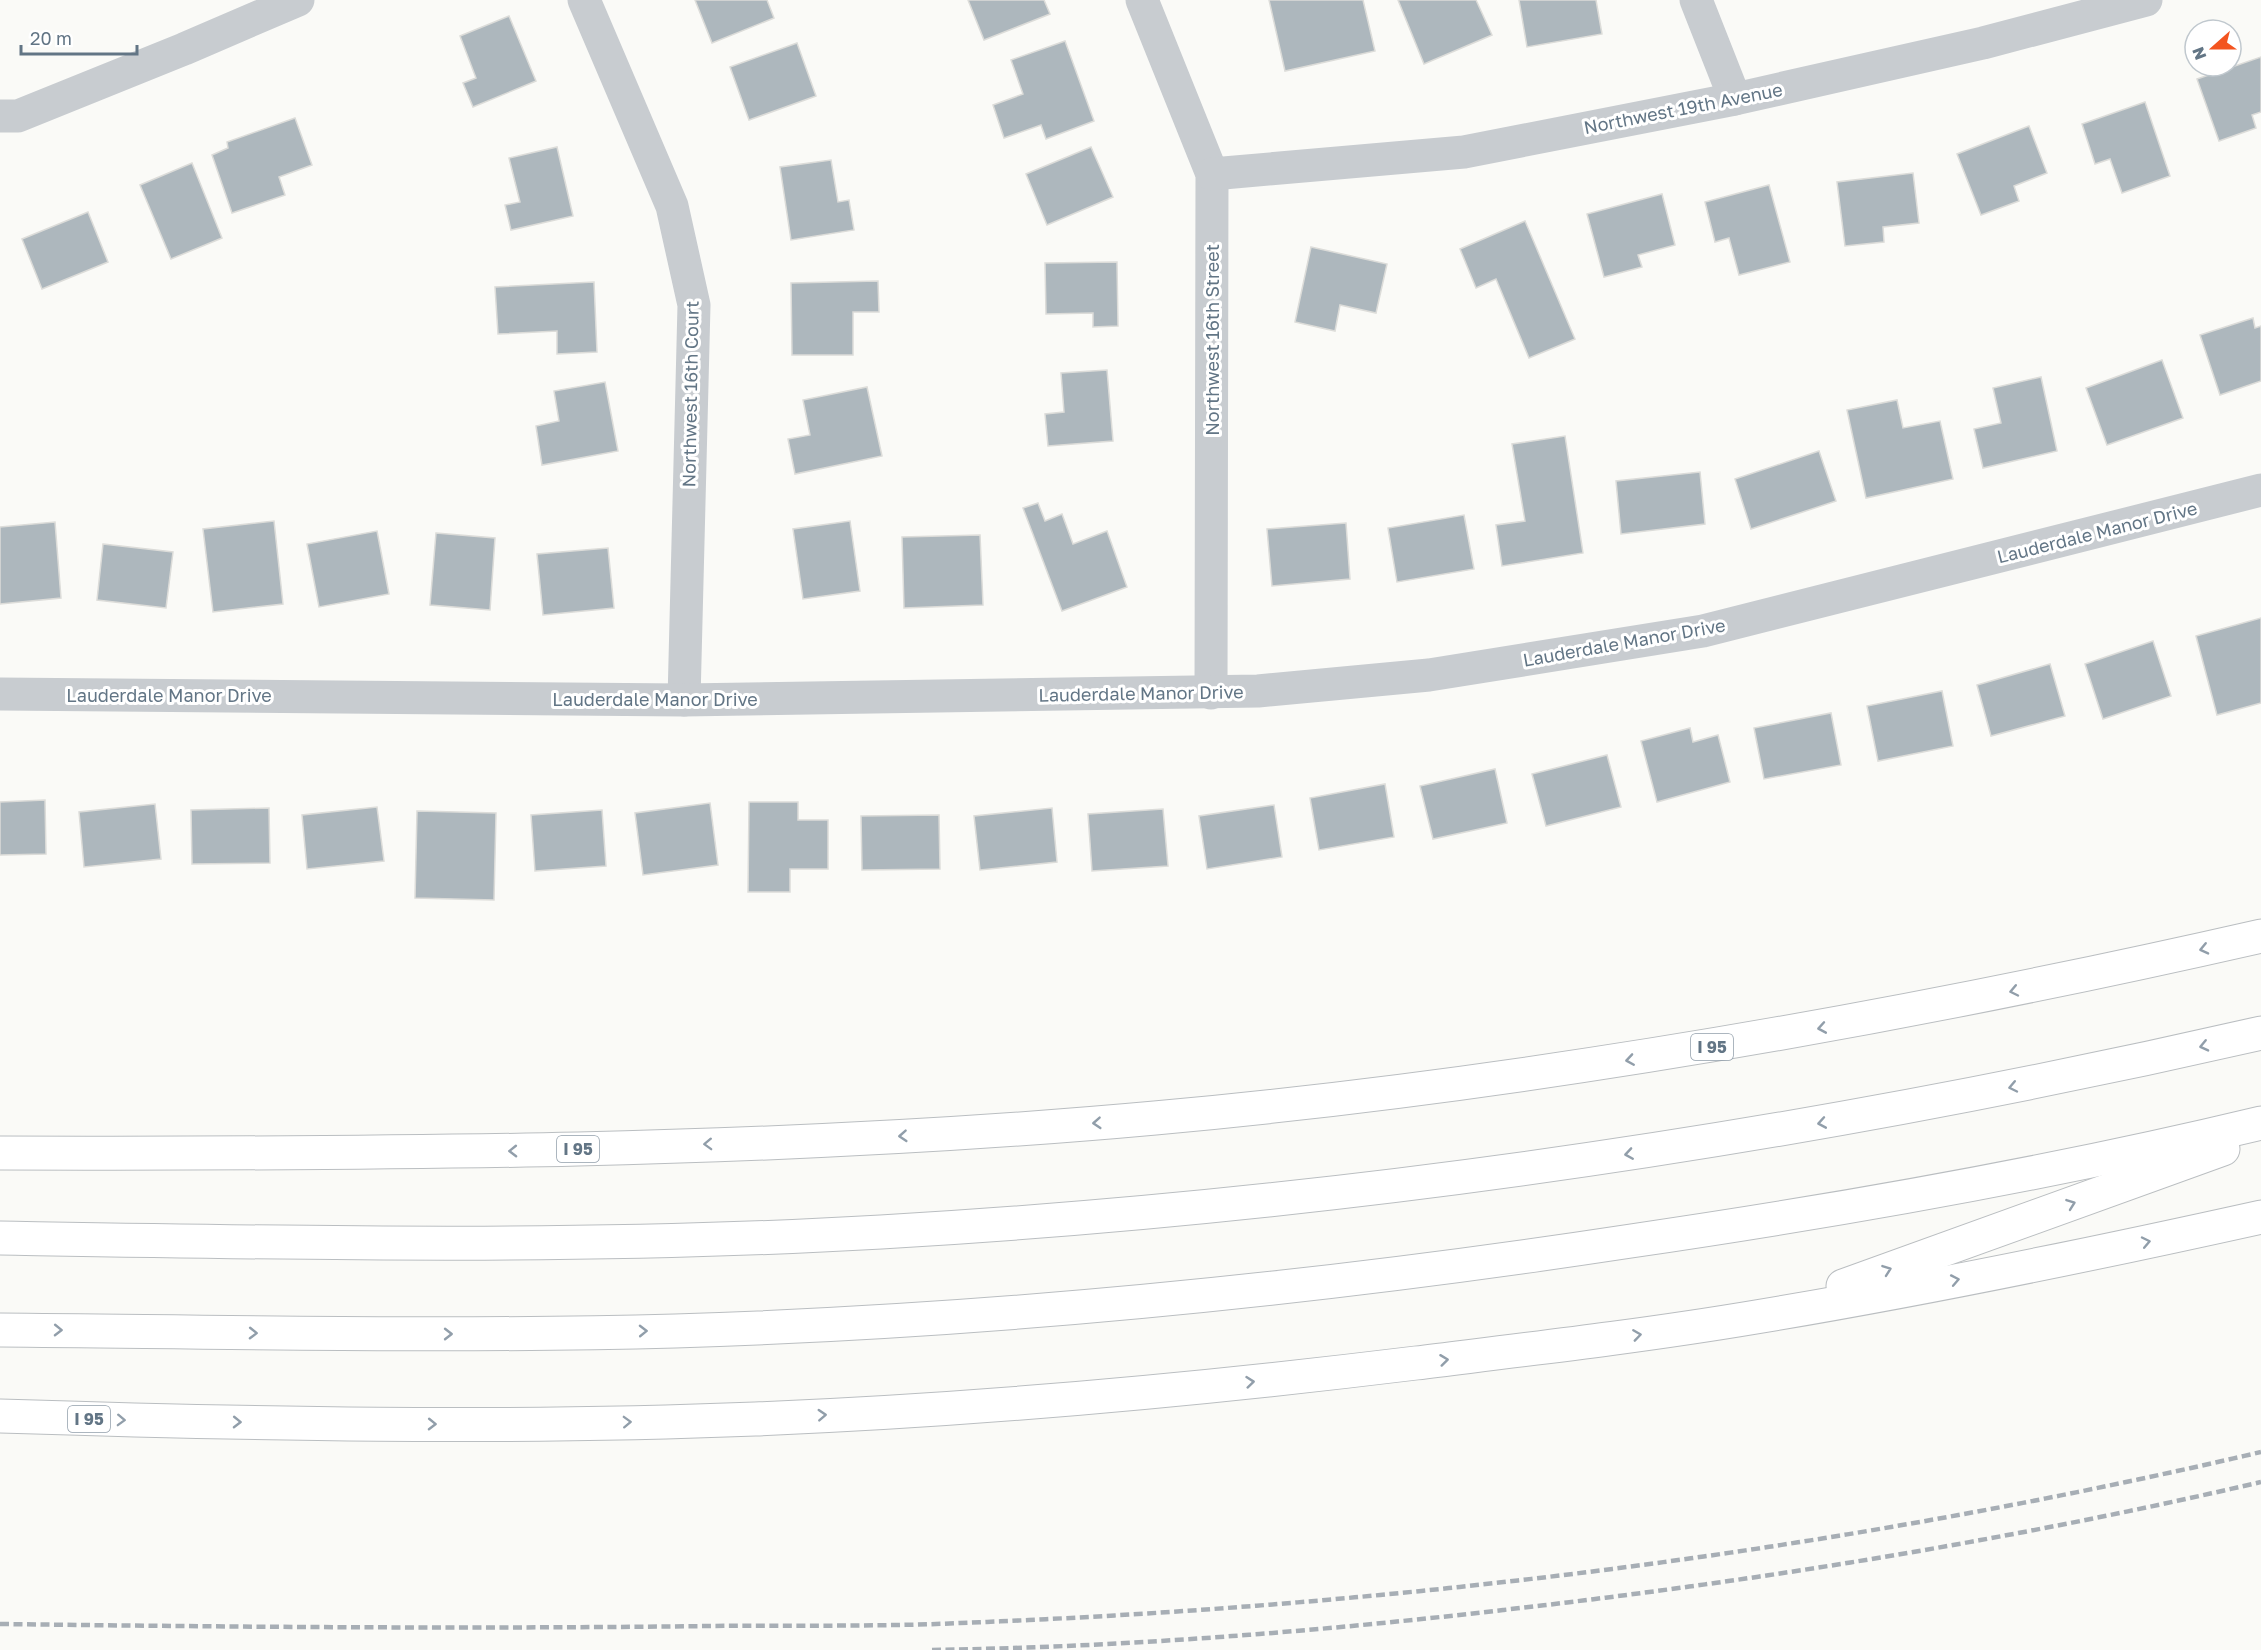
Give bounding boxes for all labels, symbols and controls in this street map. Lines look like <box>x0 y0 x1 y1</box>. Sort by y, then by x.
scale bar <box>21 18 136 56</box>
north arrow <box>2183 18 2243 78</box>
text: 20 m <box>30 27 72 49</box>
text: N <box>2187 44 2211 63</box>
street label: Northwest 19th Avenue <box>1582 78 1784 138</box>
street label: Northwest 16th Street <box>1201 244 1223 436</box>
street label: Northwest 16th Court <box>677 300 703 488</box>
street label: Lauderdale Manor Drive <box>1995 496 2199 568</box>
street label: Lauderdale Manor Drive <box>1521 613 1727 671</box>
street label: Lauderdale Manor Drive <box>1038 680 1244 706</box>
street label: Lauderdale Manor Drive <box>66 684 272 706</box>
street label: Lauderdale Manor Drive <box>552 688 758 710</box>
one-way arrow <box>2199 941 2209 954</box>
one-way arrow <box>2009 983 2019 996</box>
one-way arrow <box>1817 1021 1827 1033</box>
road number: I 95 <box>1691 1034 1733 1060</box>
one-way arrow <box>2199 1038 2209 1051</box>
one-way arrow <box>1625 1053 1634 1065</box>
one-way arrow <box>2009 1080 2019 1093</box>
one-way arrow <box>1093 1116 1102 1129</box>
one-way arrow <box>1817 1116 1826 1128</box>
one-way arrow <box>898 1129 907 1142</box>
road number: I 95 <box>557 1136 599 1162</box>
one-way arrow <box>703 1138 712 1151</box>
one-way arrow <box>508 1145 517 1157</box>
one-way arrow <box>1625 1148 1634 1160</box>
one-way arrow <box>2065 1198 2076 1211</box>
one-way arrow <box>2141 1236 2151 1249</box>
one-way arrow <box>1882 1264 1892 1277</box>
one-way arrow <box>1950 1274 1960 1287</box>
one-way arrow <box>54 1324 63 1336</box>
one-way arrow <box>639 1325 648 1338</box>
one-way arrow <box>249 1326 258 1339</box>
one-way arrow <box>444 1328 453 1340</box>
one-way arrow <box>1633 1329 1642 1341</box>
one-way arrow <box>1439 1354 1448 1367</box>
one-way arrow <box>1246 1377 1255 1389</box>
road number: I 95 <box>68 1406 110 1432</box>
one-way arrow <box>818 1409 827 1422</box>
one-way arrow <box>117 1413 126 1426</box>
one-way arrow <box>233 1416 242 1428</box>
one-way arrow <box>623 1416 632 1429</box>
one-way arrow <box>428 1418 437 1431</box>

